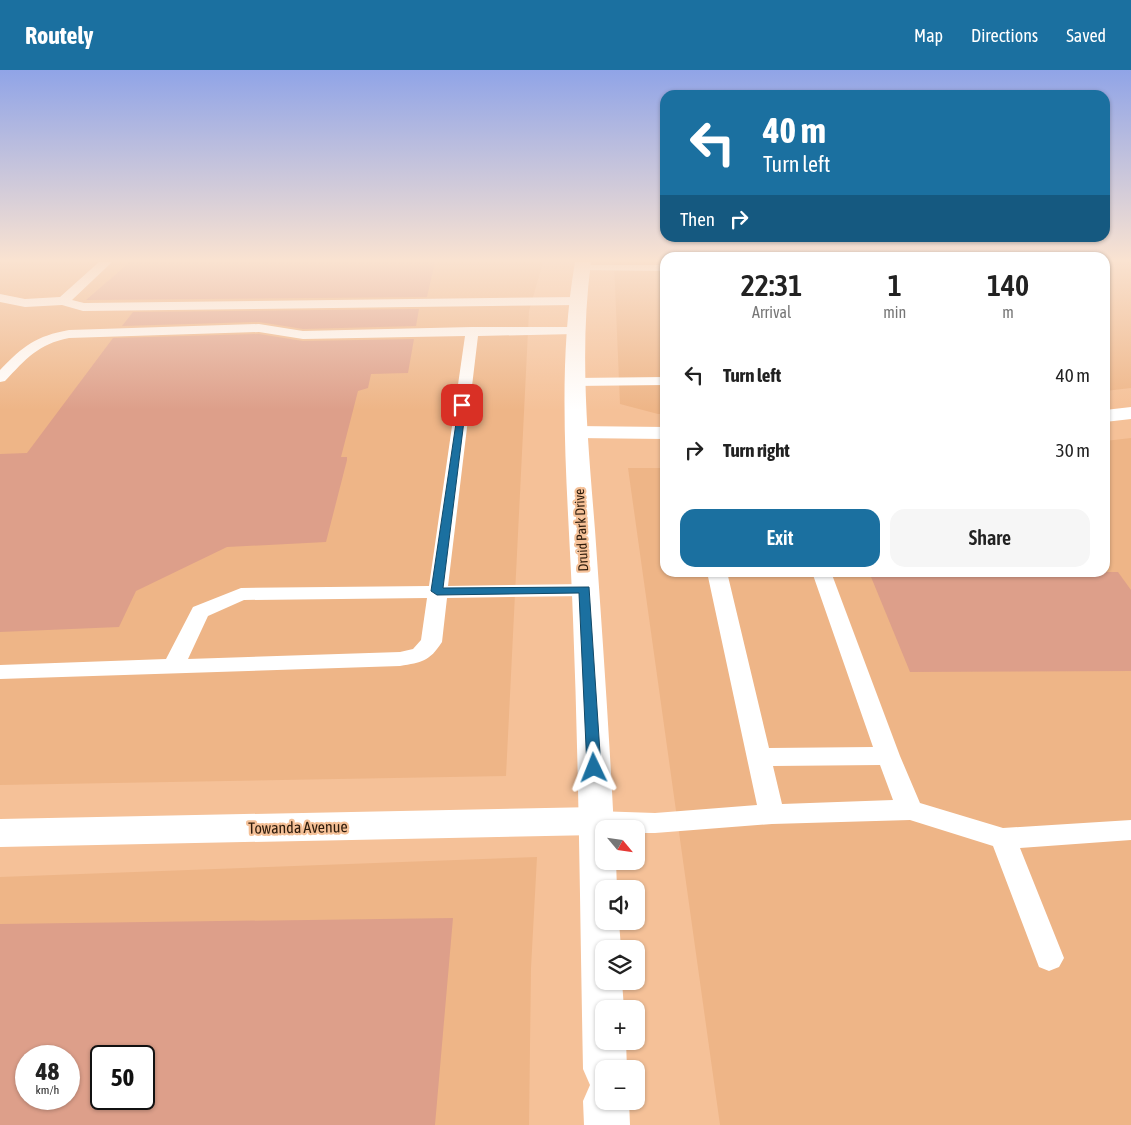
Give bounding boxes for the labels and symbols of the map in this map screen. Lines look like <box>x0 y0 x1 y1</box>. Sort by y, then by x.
pin <box>441 384 483 426</box>
street label: Druid Park Drive <box>571 488 591 572</box>
position arrow <box>567 741 619 793</box>
street label: Towanda Avenue <box>248 817 348 837</box>
north arrow <box>595 820 645 870</box>
speed limit sign: 50 <box>90 1045 155 1110</box>

